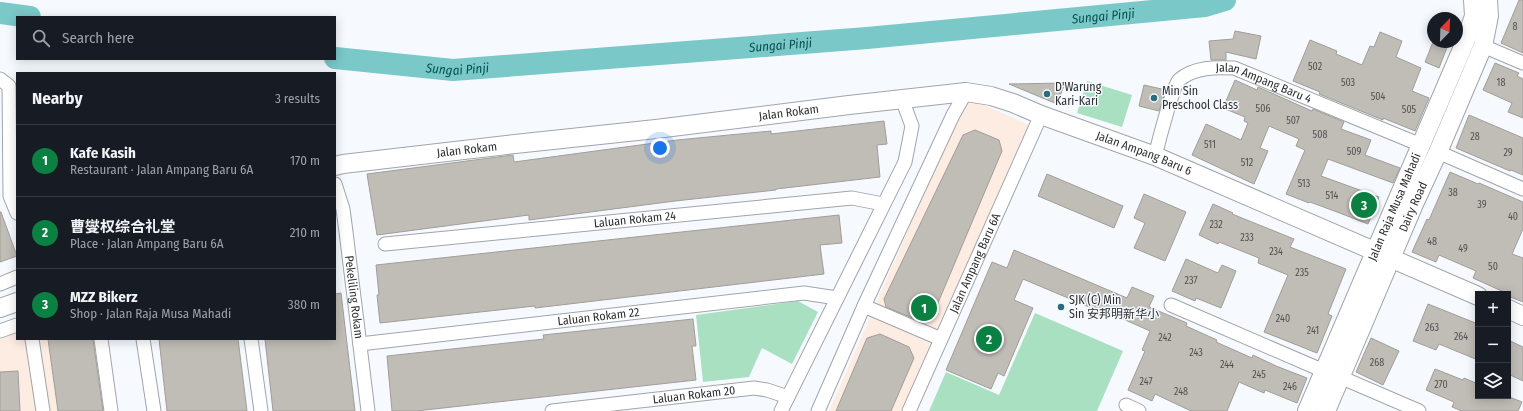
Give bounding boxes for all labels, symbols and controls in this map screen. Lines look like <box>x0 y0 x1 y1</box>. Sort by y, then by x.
water label: Sungai Pinji <box>1070 6 1136 27</box>
north arrow <box>1427 12 1463 48</box>
search box <box>16 16 336 60</box>
house number: 8 <box>1513 21 1518 33</box>
icon: search <box>30 27 52 49</box>
text: Search here <box>62 29 134 47</box>
water label: Sungai Pinji <box>747 35 813 55</box>
water label: Sungai Pinji <box>424 60 490 78</box>
street label: Jalan Ampang Baru 4 <box>1216 61 1314 106</box>
house number: 502 <box>1308 61 1323 73</box>
house number: 503 <box>1341 77 1356 89</box>
house number: 18 <box>1497 77 1505 89</box>
place label: D'Warung Kari-Kari <box>1055 80 1102 108</box>
place label: Min Sin Preschool Class <box>1162 84 1238 112</box>
text: Nearby <box>32 88 83 109</box>
marker: D'Warung Kari-Kari <box>1042 89 1052 99</box>
text: 3 results <box>275 91 320 106</box>
house number: 504 <box>1371 91 1385 103</box>
marker: Min Sin Preschool Class <box>1149 93 1159 103</box>
street label: Jalan Rokam <box>758 102 820 123</box>
house number: 506 <box>1256 103 1270 115</box>
house number: 505 <box>1402 104 1417 116</box>
house number: 507 <box>1286 115 1300 127</box>
street label: Jalan Ampang Baru 6 <box>1094 128 1194 178</box>
house number: 508 <box>1313 129 1327 141</box>
house number: 28 <box>1470 131 1480 143</box>
your location <box>650 138 670 158</box>
street label: Jalan Rokam <box>436 139 498 160</box>
house number: 511 <box>1204 139 1216 151</box>
text: Kafe Kasih <box>70 144 136 162</box>
house number: 509 <box>1347 146 1361 158</box>
house number: 29 <box>1503 147 1513 159</box>
street label: Jalan Raja Musa Mahadi <box>1365 151 1424 263</box>
text: 1 <box>42 153 48 168</box>
text: 170 m <box>290 153 320 168</box>
house number: 512 <box>1241 157 1254 169</box>
text: Restaurant · Jalan Ampang Baru 6A <box>70 162 253 177</box>
house number: 513 <box>1298 178 1311 190</box>
street label: Dairy Road <box>1396 180 1430 234</box>
house number: 38 <box>1448 187 1458 199</box>
house number: 514 <box>1326 190 1339 202</box>
pin: 3 <box>1351 190 1377 220</box>
house number: 39 <box>1477 199 1487 211</box>
street label: Laluan Rokam 24 <box>593 208 677 230</box>
street label: Jalan Ampang Baru 6A <box>947 210 1004 315</box>
house number: 40 <box>1508 211 1518 223</box>
text: 曹燮权综合礼堂 <box>70 218 175 236</box>
house number: 232 <box>1209 219 1223 231</box>
text: 2 <box>42 225 48 240</box>
text: 210 m <box>290 225 320 240</box>
house number: 233 <box>1240 232 1254 244</box>
text: Place · Jalan Ampang Baru 6A <box>70 236 224 251</box>
house number: 48 <box>1427 236 1437 248</box>
house number: 49 <box>1458 243 1468 255</box>
house number: 234 <box>1269 246 1283 258</box>
street label: Pekeliling Rokam <box>342 255 366 339</box>
house number: 50 <box>1488 261 1498 273</box>
house number: 235 <box>1295 267 1309 279</box>
house number: 237 <box>1185 275 1197 287</box>
text: MZZ Bikerz <box>70 288 138 306</box>
map controls <box>1475 291 1511 399</box>
button: + <box>1475 291 1511 327</box>
pin: 1 <box>911 293 937 323</box>
place label: SJK (C) Min Sin 安邦明新华小 <box>1069 293 1159 321</box>
text: 3 <box>42 297 48 312</box>
text: 380 m <box>288 297 320 312</box>
marker: SJK (C) Min Sin 安邦明新华小 <box>1056 302 1066 312</box>
street label: Laluan Rokam 22 <box>557 305 640 328</box>
text: Shop · Jalan Raja Musa Mahadi <box>70 306 231 321</box>
house number: 240 <box>1276 313 1290 325</box>
house number: 263 <box>1425 322 1439 334</box>
pin: 2 <box>976 324 1002 354</box>
house number: 241 <box>1307 325 1319 337</box>
button: − <box>1475 327 1511 363</box>
house number: 264 <box>1454 331 1468 343</box>
house number: 242 <box>1158 332 1172 344</box>
house number: 243 <box>1189 347 1203 359</box>
house number: 268 <box>1370 357 1384 369</box>
house number: 244 <box>1220 359 1234 371</box>
button: layers <box>1475 363 1511 399</box>
house number: 245 <box>1252 369 1266 381</box>
house number: 247 <box>1140 376 1152 388</box>
house number: 270 <box>1434 379 1448 391</box>
house number: 246 <box>1283 381 1297 393</box>
street label: Laluan Rokam 20 <box>652 383 736 406</box>
house number: 248 <box>1174 386 1188 398</box>

